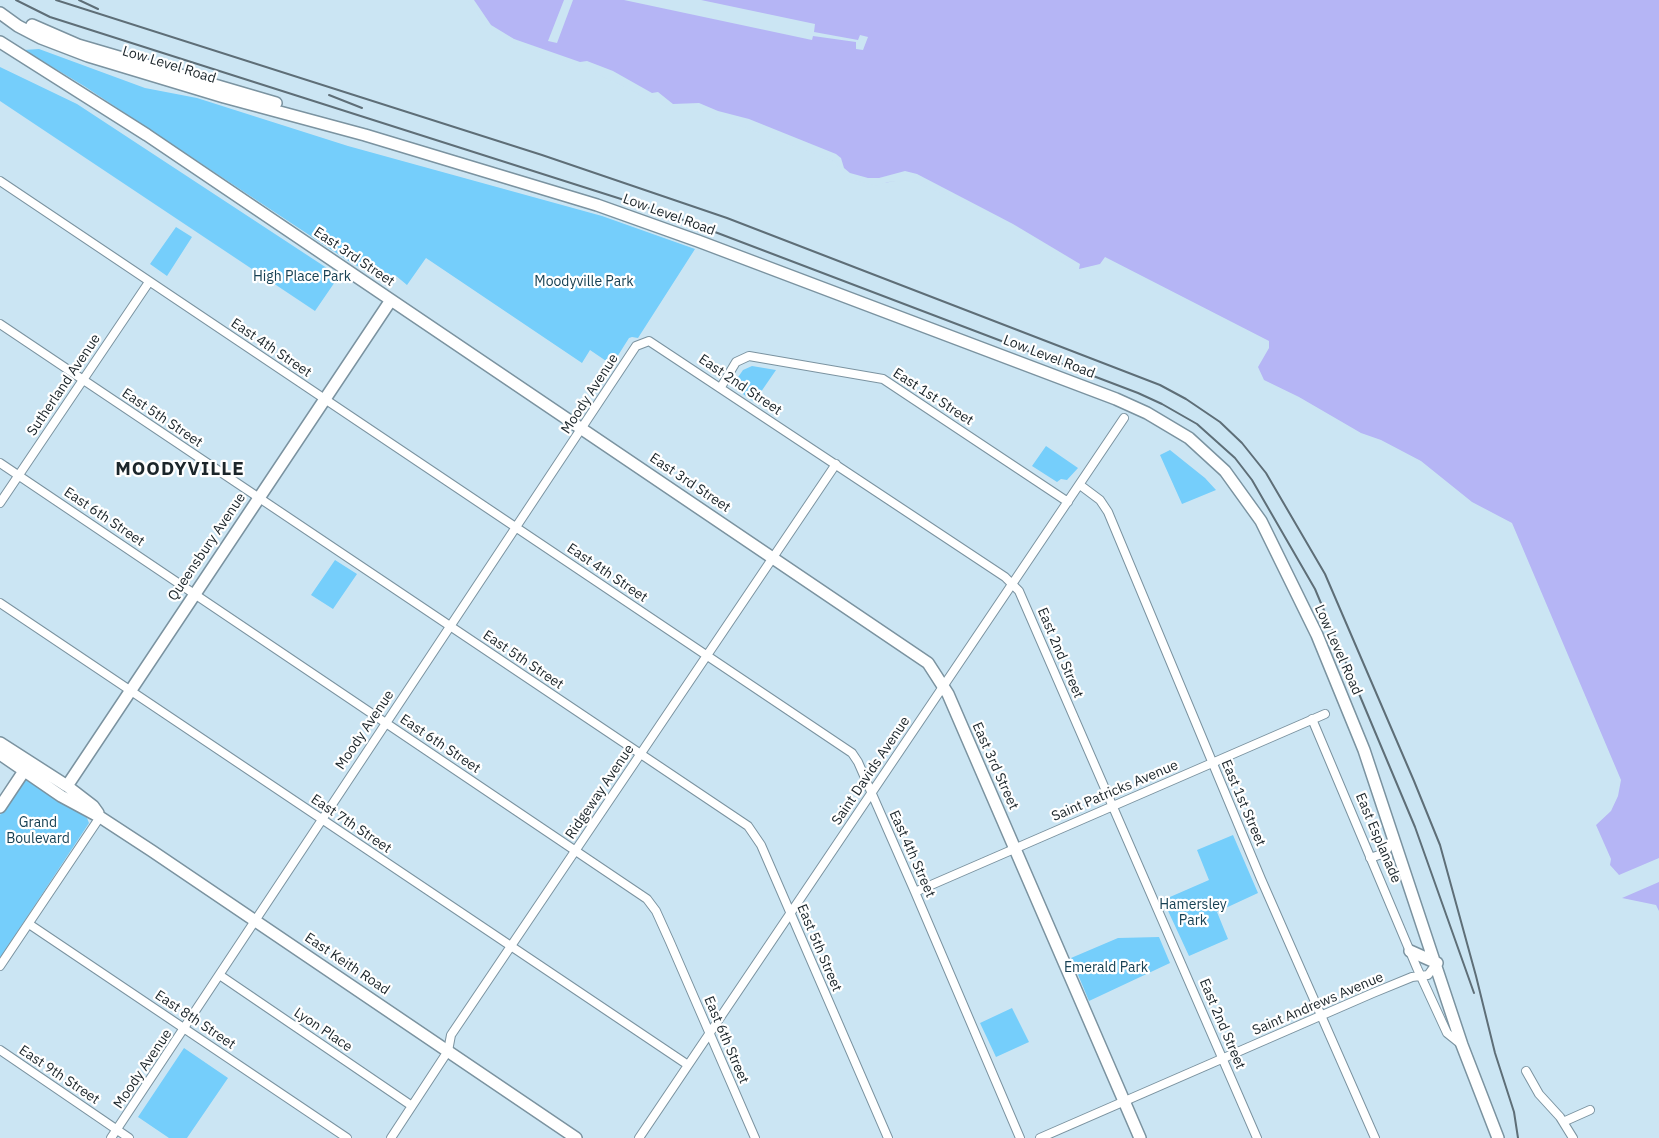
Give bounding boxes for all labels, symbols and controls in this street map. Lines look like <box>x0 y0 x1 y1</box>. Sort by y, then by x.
street label: Low Level Road <box>120 43 218 87</box>
street label: Low Level Road <box>621 191 717 239</box>
street label: East 3rd Street <box>310 224 398 290</box>
park label: High Place Park <box>253 269 351 285</box>
park label: Moodyville Park <box>534 274 634 290</box>
street label: East 4th Street <box>228 315 314 381</box>
street label: Sutherland Avenue <box>24 331 104 439</box>
street label: Low Level Road <box>1001 332 1097 382</box>
street label: Moody Avenue <box>558 351 622 437</box>
street label: East 2nd Street <box>695 351 785 419</box>
street label: East 1st Street <box>890 365 976 429</box>
street label: East 5th Street <box>119 385 205 451</box>
street label: East 3rd Street <box>646 450 734 516</box>
district label: MOODYVILLE <box>114 459 246 481</box>
street label: East 6th Street <box>61 484 147 550</box>
street label: Queensbury Avenue <box>165 490 249 604</box>
street label: East 4th Street <box>564 540 650 606</box>
street label: Low Level Road <box>1311 602 1365 698</box>
street label: East 2nd Street <box>1033 605 1087 701</box>
street label: East 5th Street <box>480 627 566 693</box>
street label: Moody Avenue <box>332 687 398 773</box>
street label: East 6th Street <box>397 711 483 777</box>
street label: Saint Davids Avenue <box>828 713 914 829</box>
street label: East 3rd Street <box>968 720 1022 812</box>
street label: Ridgeway Avenue <box>562 741 638 843</box>
street label: Saint Patricks Avenue <box>1049 757 1181 825</box>
street label: East 1st Street <box>1217 757 1269 849</box>
street label: East Esplanade <box>1351 790 1405 886</box>
street label: East 7th Street <box>308 791 394 857</box>
street label: East 4th Street <box>885 808 939 900</box>
park label: Grand Boulevard <box>6 815 70 848</box>
park label: Hamersley Park <box>1159 897 1227 930</box>
street label: East 5th Street <box>793 902 845 994</box>
street label: East Keith Road <box>301 929 393 999</box>
park label: Emerald Park <box>1064 960 1148 976</box>
street label: Saint Andrews Avenue <box>1250 969 1386 1039</box>
street label: East 2nd Street <box>1195 976 1249 1072</box>
street label: East 8th Street <box>152 987 238 1053</box>
street label: East 6th Street <box>700 994 752 1086</box>
street label: Lyon Place <box>291 1004 355 1056</box>
street label: Moody Avenue <box>110 1026 176 1112</box>
street label: East 9th Street <box>16 1042 102 1108</box>

